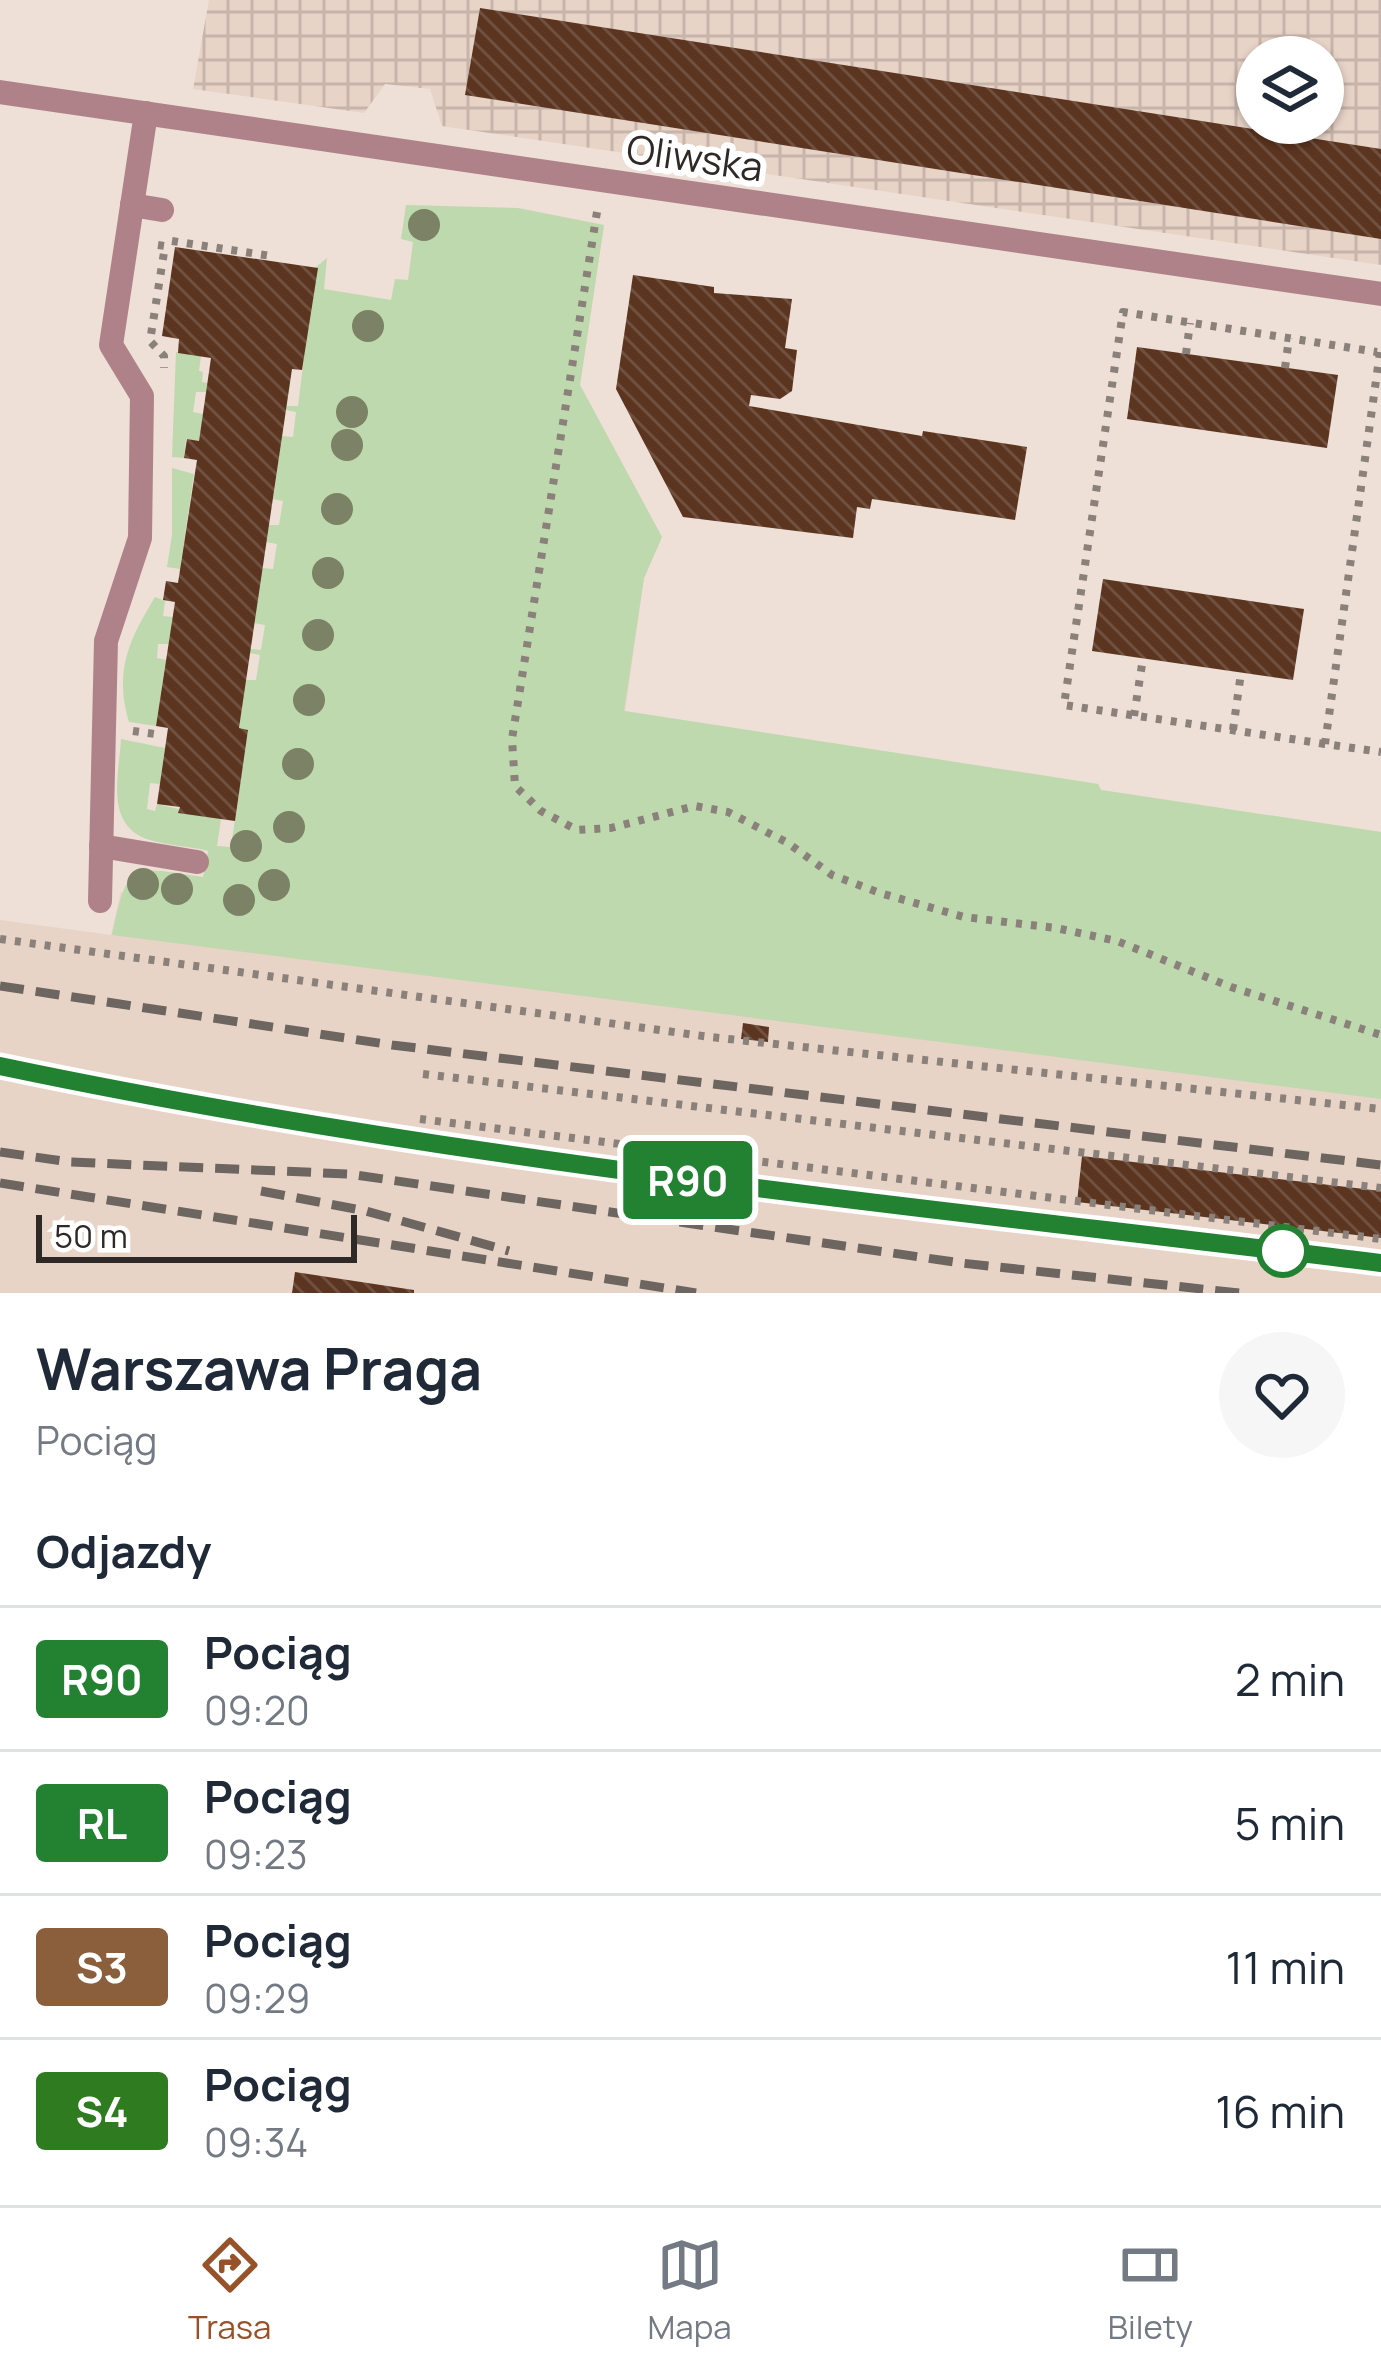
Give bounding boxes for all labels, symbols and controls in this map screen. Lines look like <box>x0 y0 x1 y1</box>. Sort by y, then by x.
map controls <box>1236 36 1344 144</box>
button: layers <box>1236 36 1344 144</box>
street label: Oliwska <box>623 121 767 193</box>
line badge: R90 <box>619 1141 757 1219</box>
text: R90 <box>647 1151 729 1209</box>
scale bar <box>36 1209 357 1262</box>
text: 50 m <box>54 1213 128 1258</box>
unlabelled marker <box>1258 1226 1308 1276</box>
text: Warszawa Praga <box>36 1329 482 1407</box>
button: heart <box>1219 1332 1345 1458</box>
text: Pociąg <box>36 1413 157 1467</box>
text: Odjazdy <box>36 1520 212 1582</box>
text: Pociąg <box>204 1621 352 1683</box>
text: 2 min <box>1235 1648 1345 1710</box>
text: R90 <box>61 1650 143 1708</box>
text: 09:20 <box>204 1683 310 1737</box>
text: Pociąg <box>204 1765 352 1827</box>
text: 5 min <box>1235 1792 1345 1854</box>
text: RL <box>77 1794 127 1852</box>
text: 09:23 <box>204 1827 307 1881</box>
text: Pociąg <box>204 1909 352 1971</box>
text: 11 min <box>1226 1936 1345 1998</box>
text: S3 <box>76 1938 128 1996</box>
text: 09:29 <box>204 1971 310 2025</box>
text: Pociąg <box>204 2053 352 2115</box>
text: 16 min <box>1215 2080 1345 2142</box>
text: S4 <box>75 2082 129 2140</box>
text: 09:34 <box>204 2115 308 2169</box>
tab: Trasa <box>188 2232 271 2349</box>
tab: Mapa <box>648 2232 732 2349</box>
tab: Bilety <box>1108 2232 1193 2349</box>

